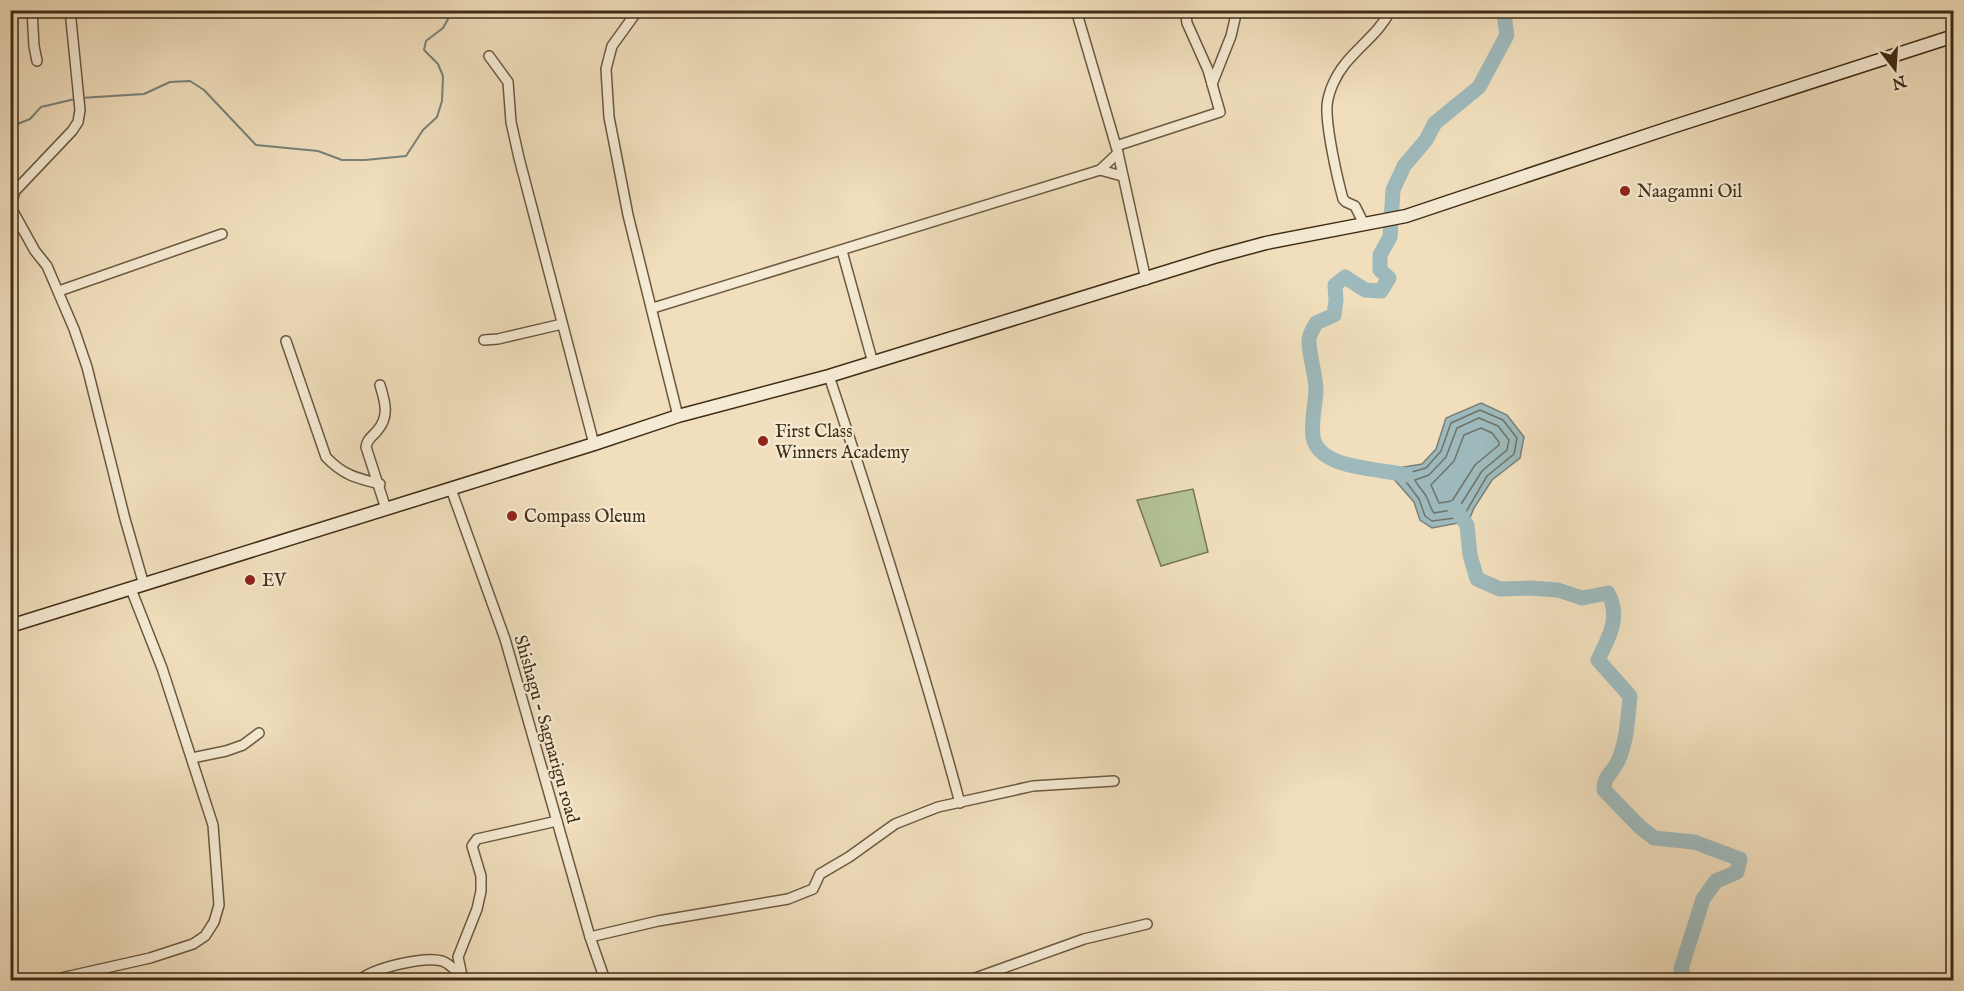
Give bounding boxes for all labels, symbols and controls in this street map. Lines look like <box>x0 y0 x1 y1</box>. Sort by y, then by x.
north arrow <box>1865 39 1925 99</box>
text: N <box>1889 70 1909 93</box>
place label: Naagamni Oil <box>1637 181 1742 204</box>
marker: Naagamni Oil <box>1618 184 1632 198</box>
place label: First Class Winners Academy <box>775 421 910 465</box>
marker: First Class Winners Academy <box>756 434 770 448</box>
place label: Compass Oleum <box>524 506 646 529</box>
marker: Compass Oleum <box>505 509 519 523</box>
place label: EV <box>262 570 287 593</box>
marker: EV <box>243 573 257 587</box>
street label: Shishagu - Sagnarigu road <box>508 633 584 827</box>

